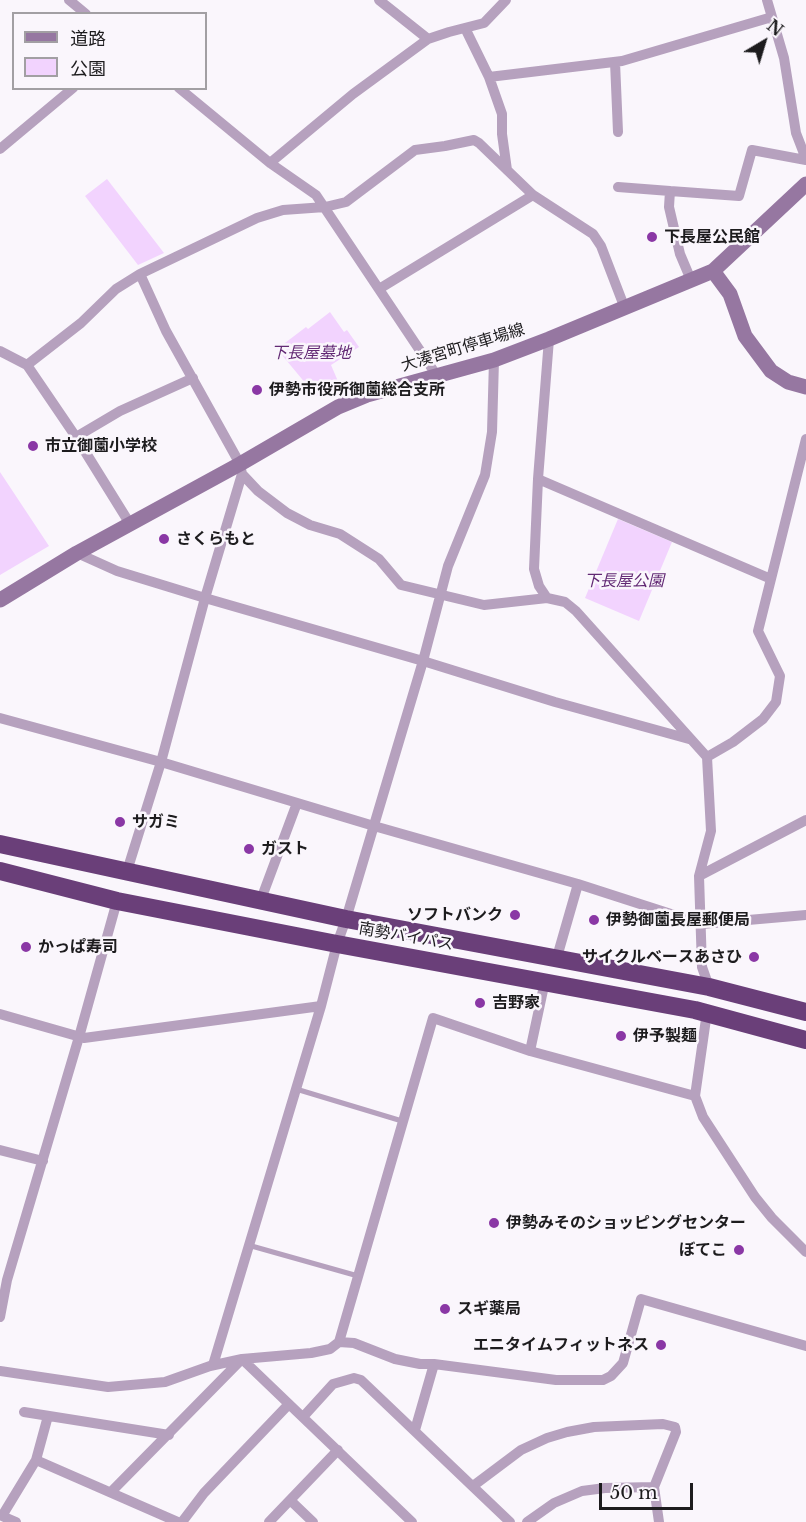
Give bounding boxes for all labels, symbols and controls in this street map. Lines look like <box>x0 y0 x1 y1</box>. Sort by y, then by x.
legend <box>12 12 207 90</box>
north arrow <box>734 12 794 72</box>
text: N <box>763 15 787 40</box>
text: 道路 <box>70 28 106 50</box>
text: 公園 <box>70 58 106 80</box>
place label: 下長屋公民館 <box>664 227 760 247</box>
marker: 下長屋公民館 <box>645 230 659 244</box>
street label: 大湊宮町停車場線 <box>399 320 527 376</box>
park label: 下長屋墓地 <box>271 343 351 363</box>
place label: 伊勢市役所御薗総合支所 <box>269 380 445 400</box>
marker: 伊勢市役所御薗総合支所 <box>250 383 264 397</box>
place label: 市立御薗小学校 <box>45 436 157 456</box>
marker: 市立御薗小学校 <box>26 439 40 453</box>
place label: さくらもと <box>176 529 256 549</box>
marker: さくらもと <box>157 532 171 546</box>
park label: 下長屋公園 <box>584 571 664 591</box>
place label: サガミ <box>132 812 180 832</box>
marker: サガミ <box>113 815 127 829</box>
place label: ガスト <box>261 839 309 859</box>
marker: ガスト <box>242 842 256 856</box>
place label: ソフトバンク <box>407 905 503 925</box>
marker: ソフトバンク <box>508 908 522 922</box>
place label: 伊勢御薗長屋郵便局 <box>606 910 750 930</box>
marker: 伊勢御薗長屋郵便局 <box>587 913 601 927</box>
street label: 南勢バイパス <box>357 919 455 955</box>
place label: かっぱ寿司 <box>38 937 118 957</box>
marker: かっぱ寿司 <box>19 940 33 954</box>
place label: サイクルベースあさひ <box>582 947 742 967</box>
marker: サイクルベースあさひ <box>747 950 761 964</box>
place label: 吉野家 <box>492 993 540 1013</box>
marker: 吉野家 <box>473 996 487 1010</box>
place label: 伊予製麺 <box>633 1026 697 1046</box>
marker: 伊予製麺 <box>614 1029 628 1043</box>
place label: 伊勢みそのショッピングセンター <box>506 1213 746 1233</box>
marker: 伊勢みそのショッピングセンター <box>487 1216 501 1230</box>
place label: ぼてこ <box>679 1240 727 1260</box>
marker: ぼてこ <box>732 1243 746 1257</box>
place label: スギ薬局 <box>457 1299 521 1319</box>
marker: スギ薬局 <box>438 1302 452 1316</box>
place label: エニタイムフィットネス <box>473 1335 649 1355</box>
marker: エニタイムフィットネス <box>654 1338 668 1352</box>
scale bar <box>602 1471 696 1509</box>
text: 50 m <box>610 1482 658 1504</box>

